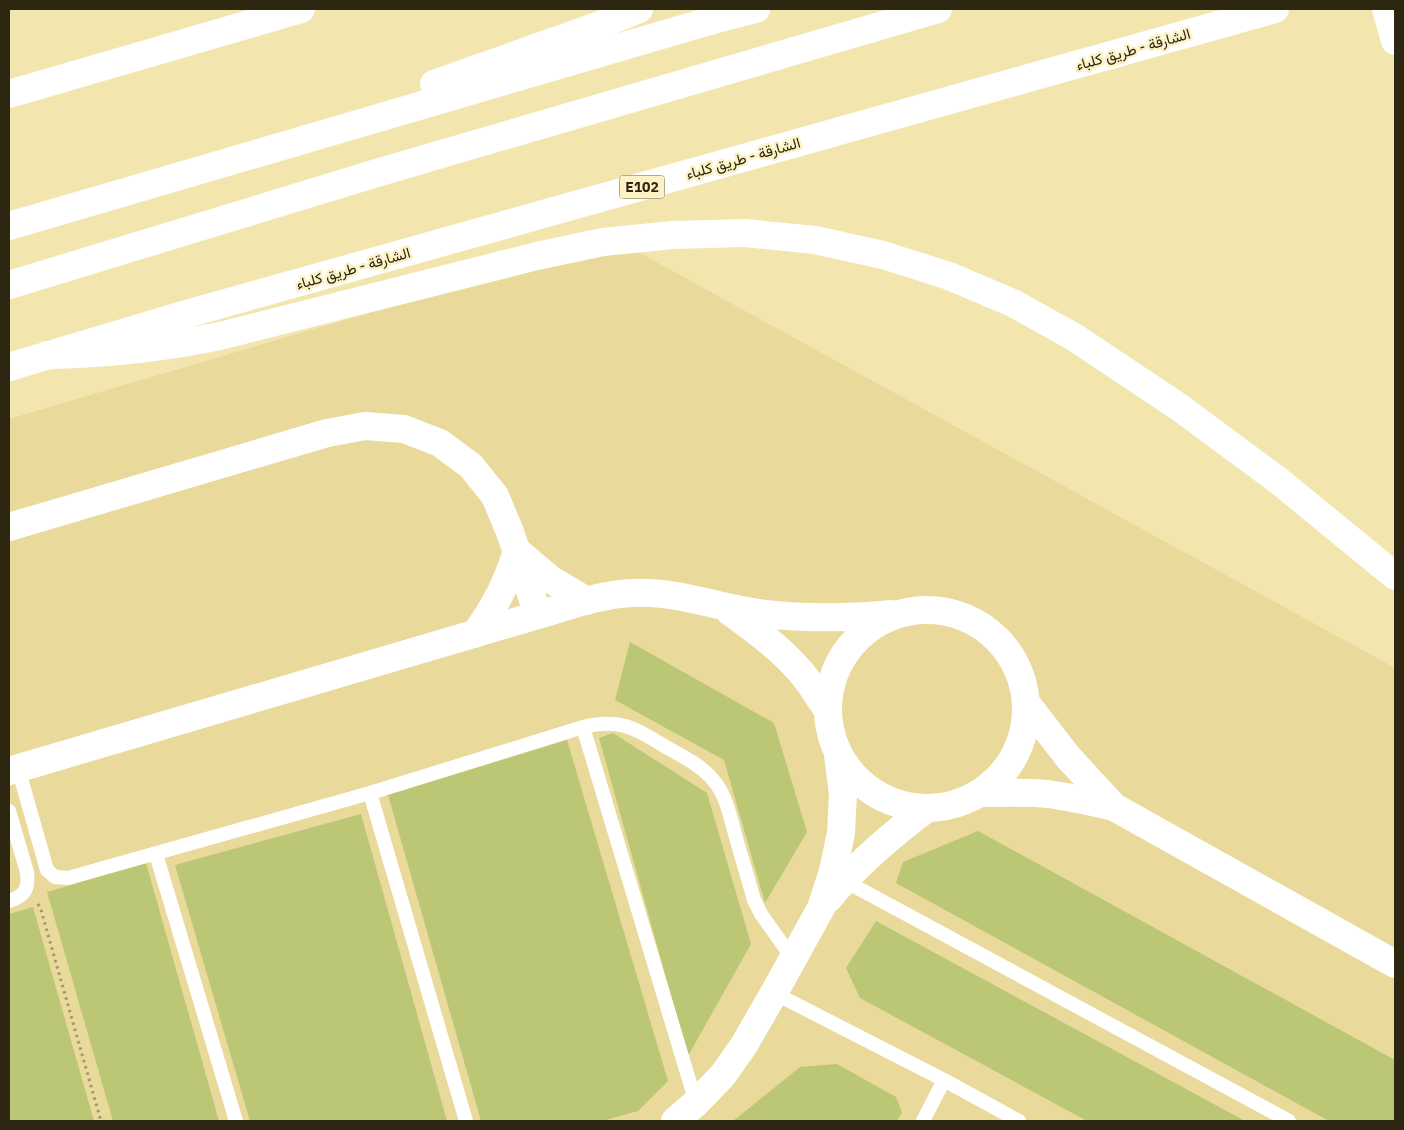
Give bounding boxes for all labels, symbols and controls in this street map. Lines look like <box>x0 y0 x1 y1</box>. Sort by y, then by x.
street label: الشارقة - طريق كلباء <box>1074 24 1193 75</box>
street label: الشارقة - طريق كلباء <box>684 133 803 184</box>
road number: E102 <box>620 176 664 198</box>
street label: الشارقة - طريق كلباء <box>294 243 413 294</box>

